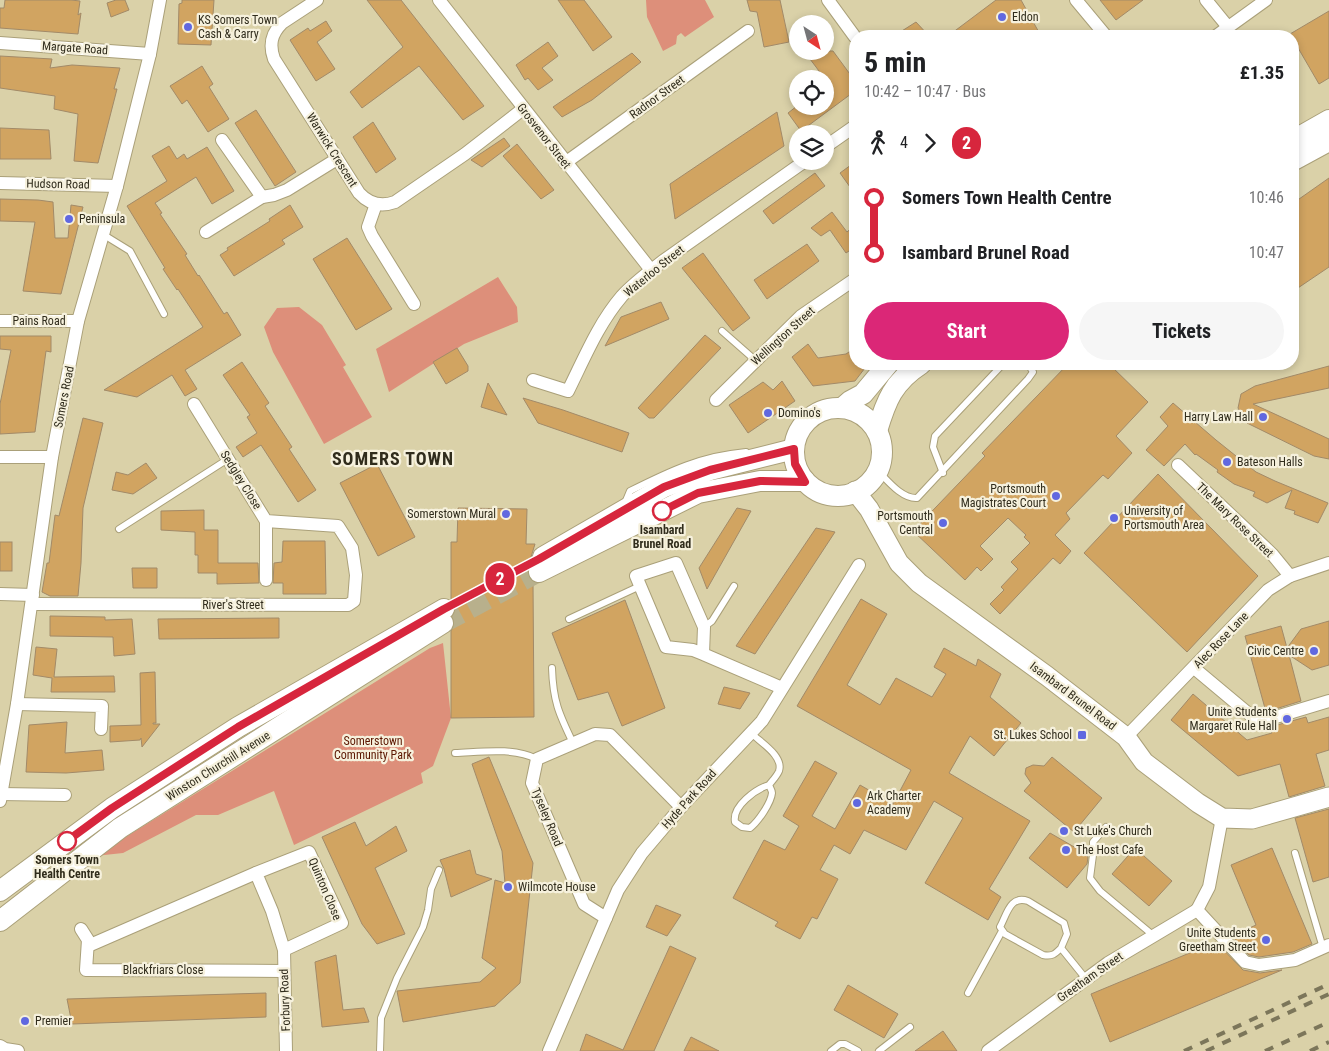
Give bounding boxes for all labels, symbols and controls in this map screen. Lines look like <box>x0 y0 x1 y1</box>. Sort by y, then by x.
place label: Eldon <box>1012 10 1039 24</box>
marker: Eldon <box>996 11 1008 23</box>
place label: KS Somers Town Cash & Carry <box>198 13 278 41</box>
north arrow <box>789 15 834 60</box>
map controls <box>789 15 834 170</box>
marker: KS Somers Town Cash & Carry <box>182 21 194 33</box>
street label: Margate Road <box>42 39 108 57</box>
text: 5 min <box>864 46 926 79</box>
text: £1.35 <box>1240 61 1284 84</box>
button: locate <box>789 70 834 115</box>
street label: Radnor Street <box>627 72 688 122</box>
text: 10:42 – 10:47 · Bus <box>864 82 986 101</box>
street label: Grosvenor Street <box>514 100 574 172</box>
street label: Warwick Crescent <box>304 110 361 190</box>
button: layers <box>789 125 834 170</box>
icon: walk <box>864 129 892 157</box>
icon: forward <box>916 129 944 157</box>
text: 2 <box>962 132 971 153</box>
text: 4 <box>900 133 908 152</box>
street label: Hudson Road <box>26 176 90 192</box>
text: Somers Town Health Centre <box>902 186 1112 209</box>
text: 10:46 <box>1249 188 1284 207</box>
place label: Peninsula <box>79 212 126 226</box>
marker: Peninsula <box>63 213 75 225</box>
text: Isambard Brunel Road <box>902 241 1069 264</box>
street label: Waterloo Street <box>621 242 687 299</box>
text: 10:47 <box>1249 243 1284 262</box>
button: Start <box>864 302 1069 360</box>
button: Tickets <box>1079 302 1284 360</box>
street label: Wellington Street <box>748 303 818 368</box>
street label: Pains Road <box>12 314 66 328</box>
street label: Somers Road <box>51 365 77 429</box>
place label: Domino's <box>778 406 821 420</box>
marker: Domino's <box>762 407 774 419</box>
place label: Harry Law Hall <box>1184 410 1253 424</box>
marker: Harry Law Hall <box>1257 411 1269 423</box>
street label: Sedgley Close <box>217 448 265 512</box>
district label: SOMERS TOWN <box>332 448 454 469</box>
place label: Bateson Halls <box>1237 455 1303 469</box>
marker: Bateson Halls <box>1221 456 1233 468</box>
street label: The Mary Rose Street <box>1194 480 1277 560</box>
place label: Portsmouth Magistrates Court <box>961 482 1046 510</box>
marker: Portsmouth Magistrates Court <box>1050 490 1062 502</box>
marker: Isambard Brunel Road <box>652 501 672 521</box>
place label: University of Portsmouth Area <box>1124 504 1205 532</box>
place label: Somerstown Mural <box>407 507 496 521</box>
marker: Somerstown Mural <box>500 508 512 520</box>
place label: Portsmouth Central <box>877 509 933 537</box>
marker: University of Portsmouth Area <box>1108 512 1120 524</box>
marker: Portsmouth Central <box>937 517 949 529</box>
place label: Isambard Brunel Road <box>633 523 691 551</box>
line badge: 2 <box>484 563 516 595</box>
text: 2 <box>495 568 505 589</box>
street label: River's Street <box>202 598 264 612</box>
street label: Alec Rose Lane <box>1191 609 1252 671</box>
place label: Civic Centre <box>1247 644 1304 658</box>
marker: Civic Centre <box>1308 645 1320 657</box>
street label: Isambard Brunel Road <box>1027 659 1119 733</box>
place label: Unite Students Margaret Rule Hall <box>1190 705 1277 733</box>
marker: Unite Students Margaret Rule Hall <box>1281 713 1293 725</box>
street label: Winston Churchill Avenue <box>163 728 273 804</box>
place label: St. Lukes School <box>994 728 1072 742</box>
marker: St. Lukes School <box>1076 729 1088 741</box>
park label: Somerstown Community Park <box>334 734 413 762</box>
street label: Hyde Park Road <box>659 766 719 832</box>
street label: Tyseley Road <box>528 786 566 848</box>
place label: Ark Charter Academy <box>867 789 921 817</box>
marker: Ark Charter Academy <box>851 797 863 809</box>
place label: St Luke's Church <box>1074 824 1152 838</box>
marker: St Luke's Church <box>1058 825 1070 837</box>
marker: Somers Town Health Centre <box>57 831 77 851</box>
place label: The Host Cafe <box>1076 843 1144 857</box>
marker: The Host Cafe <box>1060 844 1072 856</box>
place label: Somers Town Health Centre <box>34 853 100 881</box>
street label: Quinton Close <box>306 856 345 923</box>
place label: Wilmcote House <box>518 880 596 894</box>
marker: Wilmcote House <box>502 881 514 893</box>
place label: Unite Students Greetham Street <box>1179 926 1256 954</box>
marker: Unite Students Greetham Street <box>1260 934 1272 946</box>
street label: Greetham Street <box>1054 949 1126 1005</box>
street label: Blackfriars Close <box>123 963 204 977</box>
street label: Forbury Road <box>277 968 293 1032</box>
place label: Premier <box>35 1014 72 1028</box>
marker: Premier <box>19 1015 31 1027</box>

